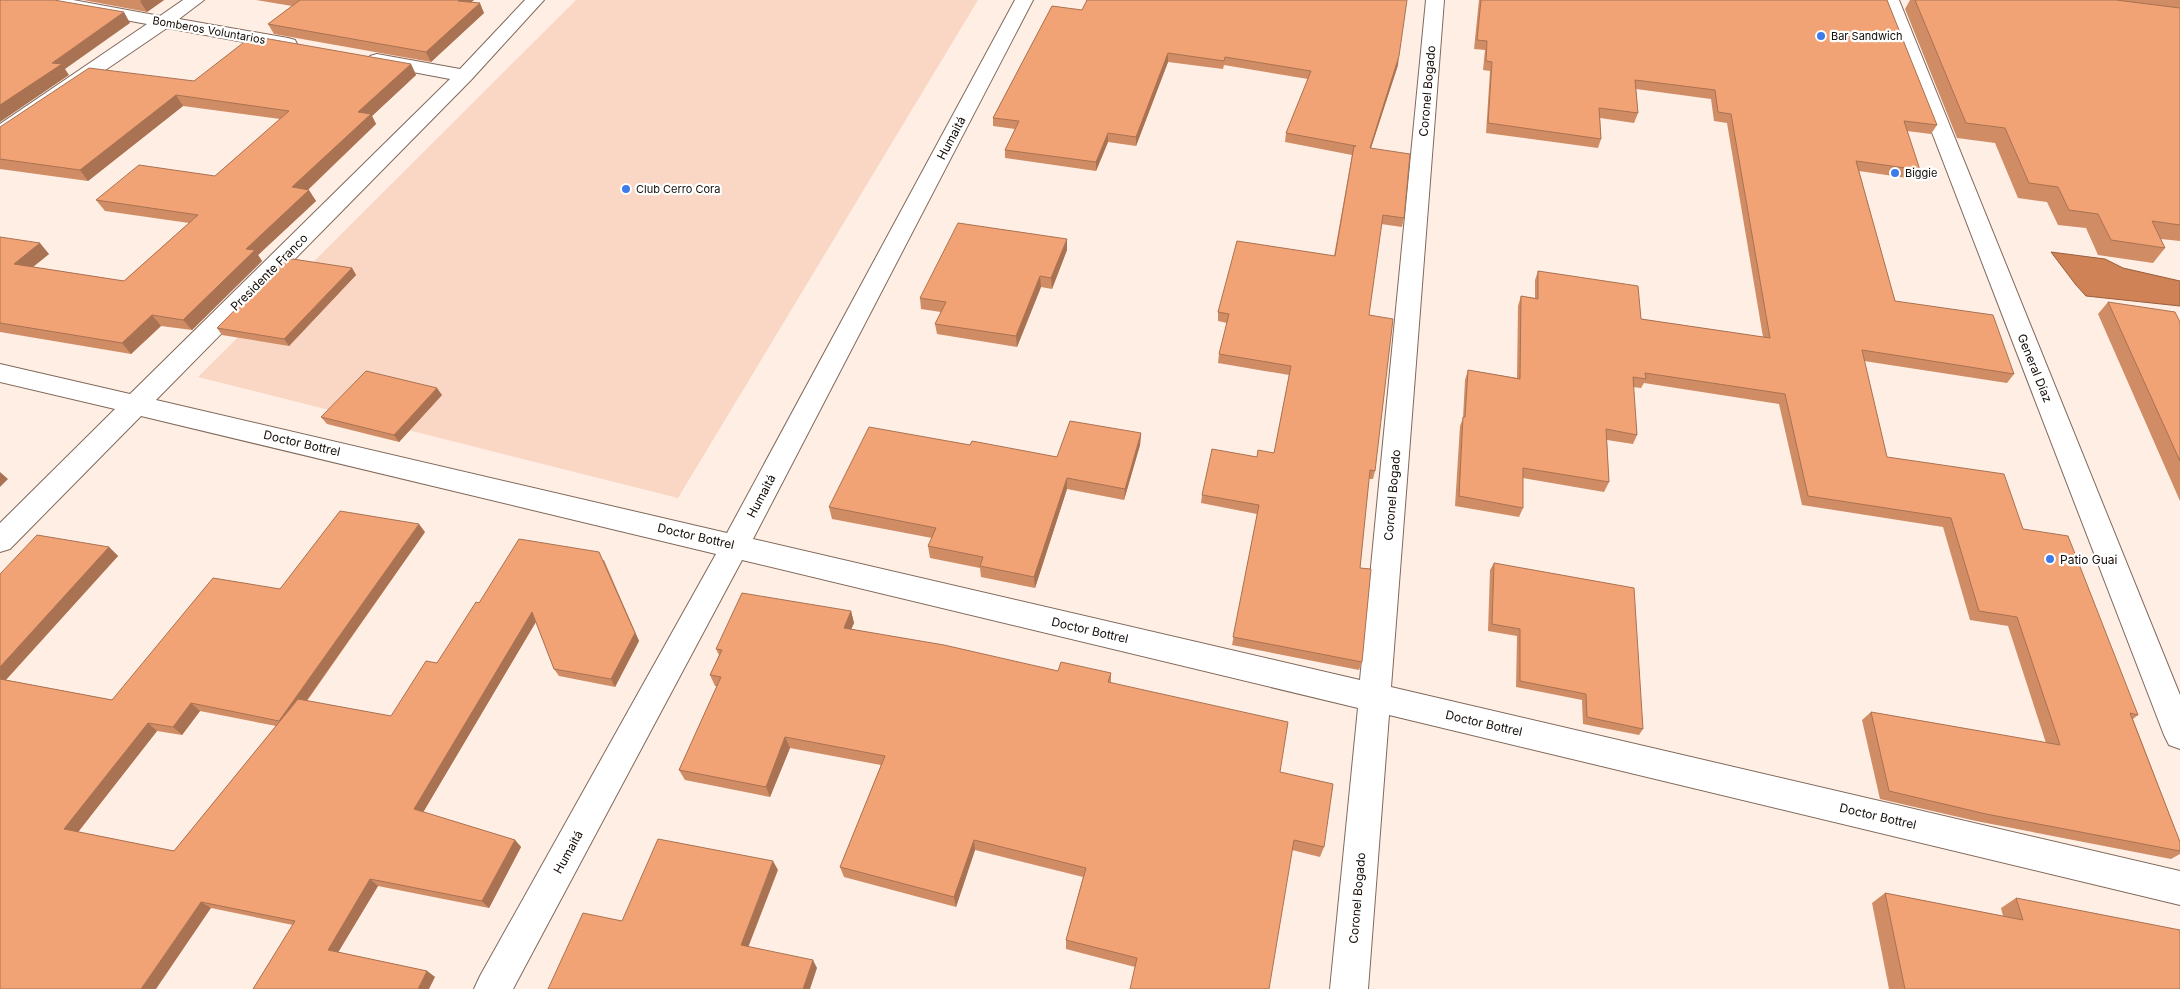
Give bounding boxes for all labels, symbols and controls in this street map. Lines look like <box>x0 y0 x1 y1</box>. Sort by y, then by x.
street label: Bomberos Voluntarios <box>151 13 267 47</box>
place label: Bar Sandwich <box>1831 29 1903 43</box>
marker: Bar Sandwich <box>1815 30 1827 42</box>
street label: Coronel Bogado <box>1416 45 1438 137</box>
street label: Humaitá <box>933 114 969 162</box>
place label: Biggie <box>1905 166 1937 180</box>
marker: Biggie <box>1889 167 1901 179</box>
place label: Club Cerro Cora <box>636 182 720 196</box>
marker: Club Cerro Cora <box>620 183 632 195</box>
street label: Presidente Franco <box>227 230 311 314</box>
street label: General Díaz <box>2014 332 2056 404</box>
street label: Doctor Bottrel <box>262 427 342 459</box>
street label: Coronel Bogado <box>1381 449 1403 541</box>
street label: Humaitá <box>743 472 779 520</box>
street label: Doctor Bottrel <box>656 520 736 552</box>
place label: Patio Guai <box>2060 552 2118 567</box>
marker: Patio Guai <box>2044 553 2056 565</box>
street label: Doctor Bottrel <box>1050 614 1130 646</box>
street label: Doctor Bottrel <box>1444 707 1524 739</box>
street label: Doctor Bottrel <box>1838 800 1918 832</box>
street label: Humaitá <box>550 828 586 876</box>
street label: Coronel Bogado <box>1346 852 1368 944</box>

